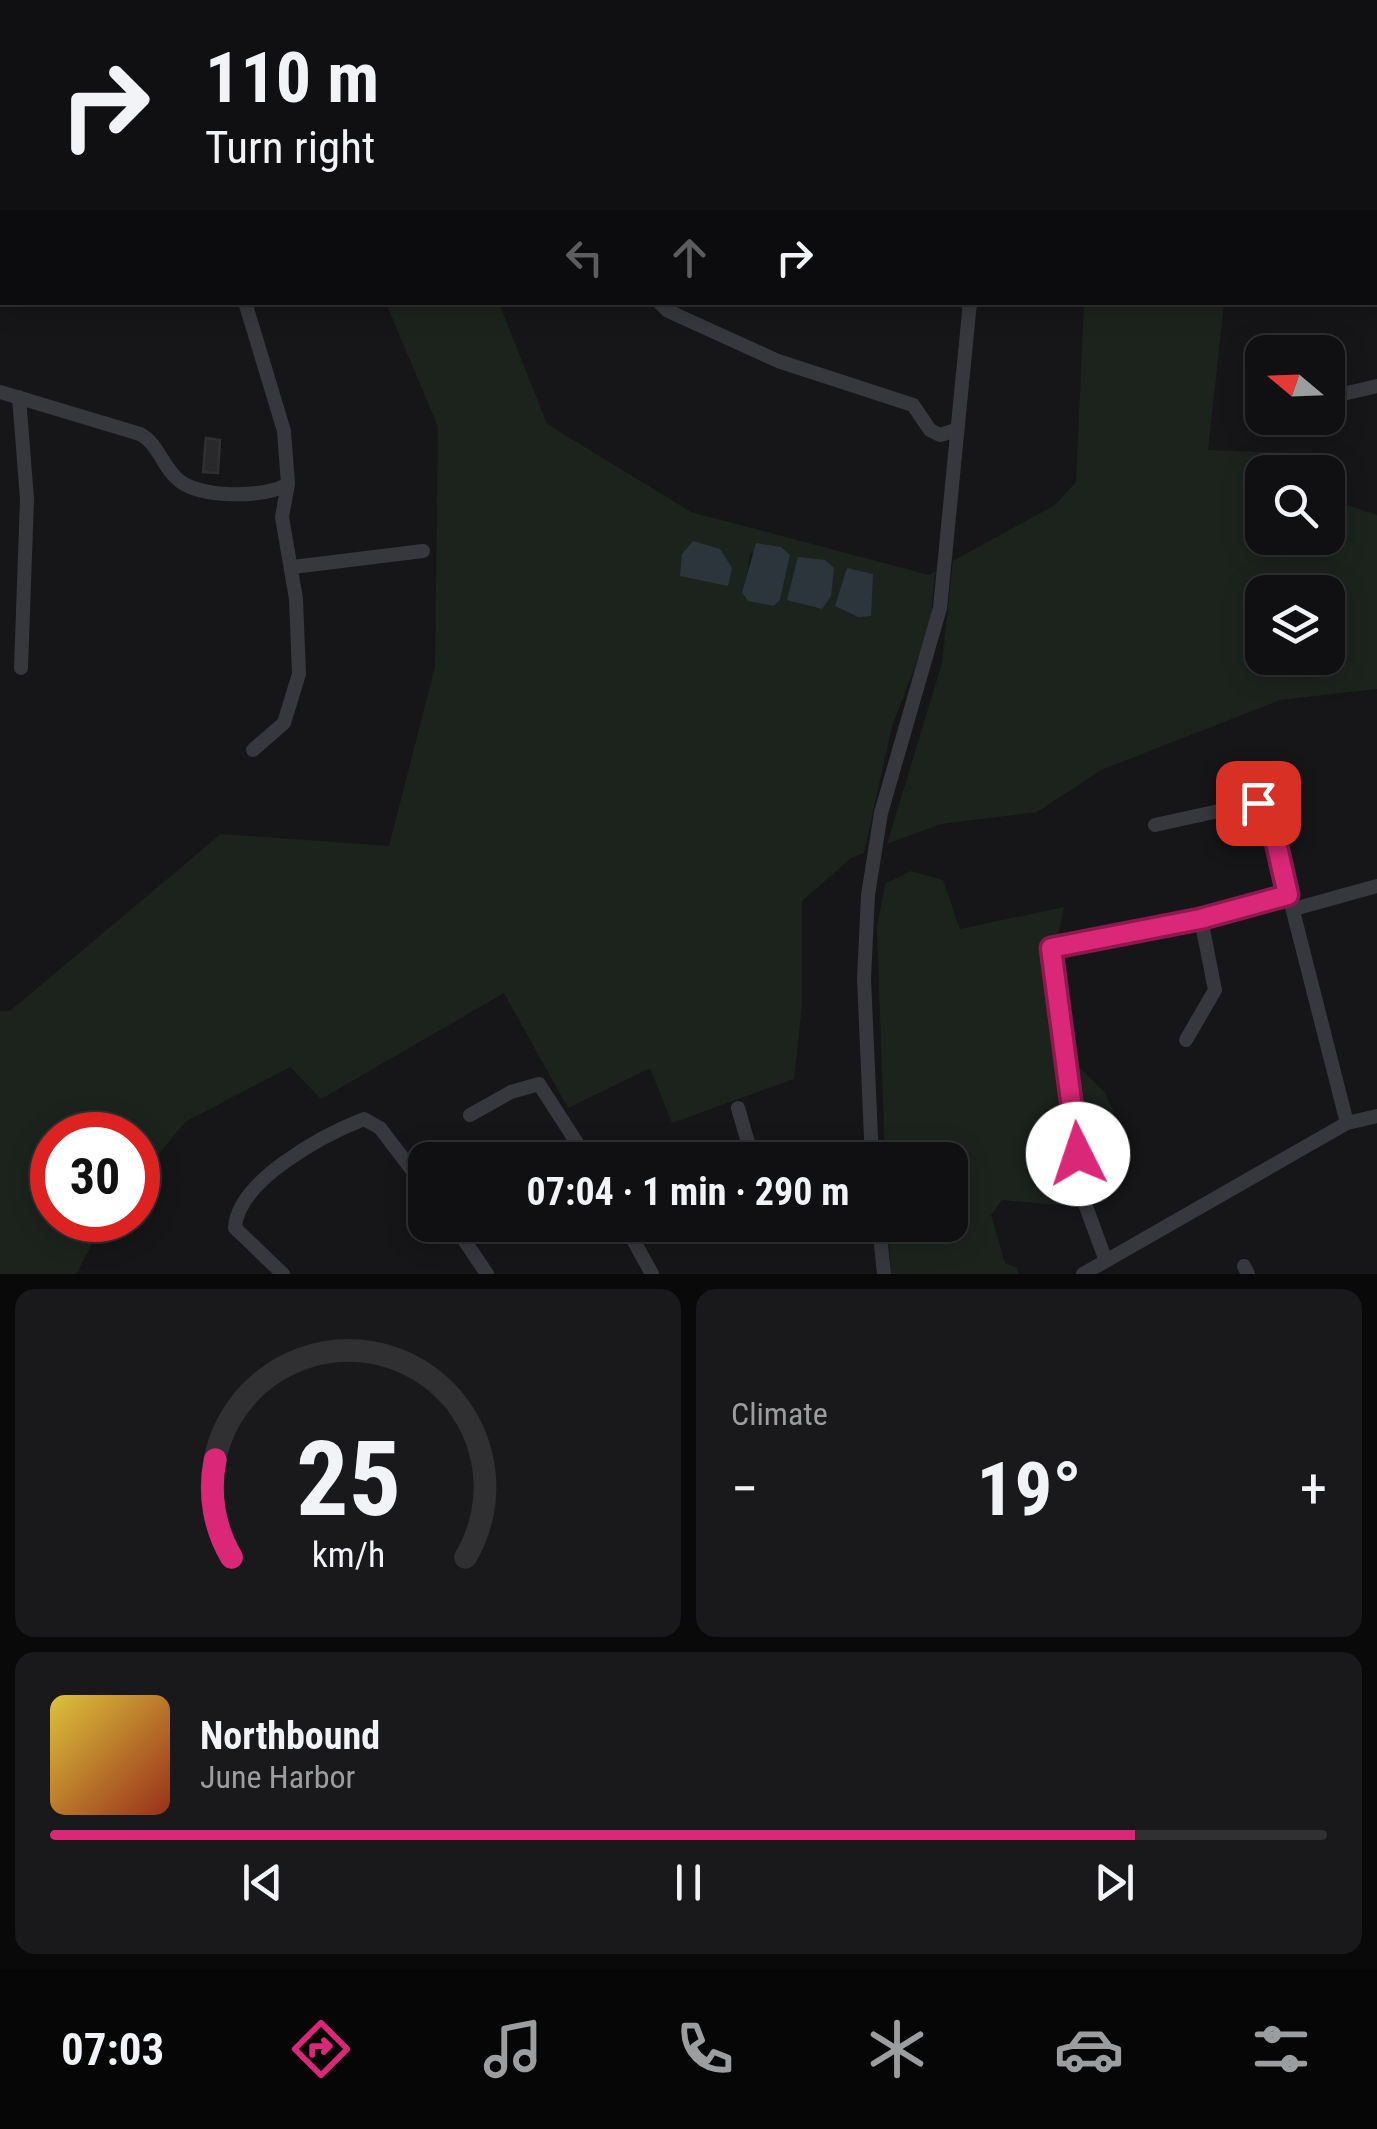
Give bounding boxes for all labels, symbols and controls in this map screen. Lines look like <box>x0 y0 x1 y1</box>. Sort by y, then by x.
text: 110 m <box>205 37 379 119</box>
icon: right <box>40 40 170 170</box>
text: Turn right <box>205 121 375 174</box>
icon: left <box>557 230 612 285</box>
icon: ahead <box>662 230 717 285</box>
icon: right <box>767 230 822 285</box>
north arrow <box>1245 335 1345 435</box>
map controls <box>1245 335 1345 675</box>
button: search <box>1245 455 1345 555</box>
button: layers <box>1245 575 1345 675</box>
pin <box>1216 761 1301 846</box>
icon: arrive <box>1231 776 1286 831</box>
position arrow <box>1026 1102 1130 1206</box>
speed limit sign: 30 <box>30 1112 160 1242</box>
text: 07:04 · 1 min · 290 m <box>527 1170 849 1214</box>
text: Climate <box>731 1395 828 1433</box>
text: 25 <box>295 1419 401 1540</box>
text: 19° <box>977 1445 1082 1533</box>
text: − <box>731 1457 759 1521</box>
text: + <box>1300 1457 1327 1521</box>
text: km/h <box>311 1534 385 1576</box>
text: Northbound <box>200 1714 380 1758</box>
text: June Harbor <box>200 1758 355 1796</box>
icon: previous <box>235 1855 290 1910</box>
icon: pause <box>661 1855 716 1910</box>
icon: next <box>1087 1855 1142 1910</box>
icon: directions <box>286 2014 356 2084</box>
icon: music <box>478 2014 548 2084</box>
icon: phone <box>670 2014 740 2084</box>
icon: climate <box>862 2014 932 2084</box>
icon: car <box>1054 2014 1124 2084</box>
icon: filters <box>1246 2014 1316 2084</box>
text: 07:03 <box>61 2023 164 2076</box>

